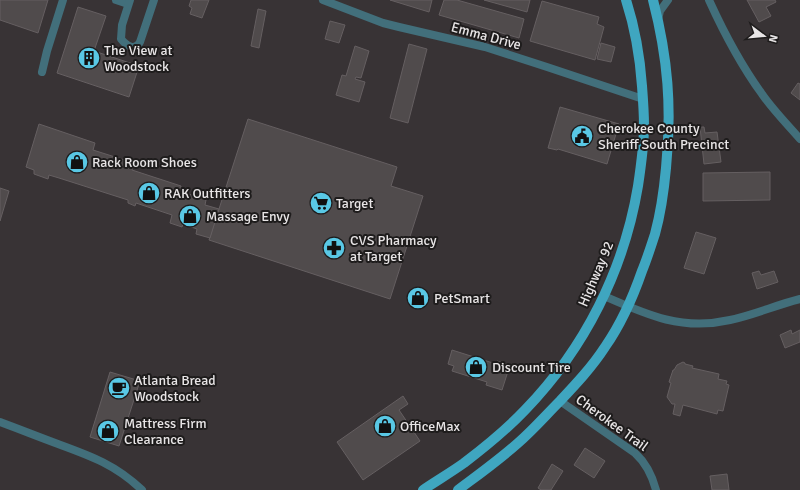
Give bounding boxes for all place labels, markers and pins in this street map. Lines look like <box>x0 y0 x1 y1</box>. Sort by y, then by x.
place label: The View at Woodstock <box>104 42 172 75</box>
building icon: The View at Woodstock <box>76 45 102 71</box>
place label: Cherokee County Sheriff South Precinct <box>598 120 729 153</box>
public building icon: Cherokee County Sheriff South Precinct <box>569 123 595 149</box>
shop icon: Rack Room Shoes <box>64 149 90 175</box>
place label: Rack Room Shoes <box>92 154 197 171</box>
shop icon: RAK Outfitters <box>136 180 162 206</box>
place label: RAK Outfitters <box>164 185 250 202</box>
supermarket icon: Target <box>308 190 334 216</box>
place label: Target <box>336 195 373 212</box>
shop icon: Massage Envy <box>177 203 203 229</box>
place label: Massage Envy <box>206 208 290 225</box>
place label: CVS Pharmacy at Target <box>350 232 437 265</box>
pharmacy icon: CVS Pharmacy at Target <box>321 235 347 261</box>
shop icon: PetSmart <box>405 285 431 311</box>
place label: PetSmart <box>434 290 490 307</box>
shop icon: Discount Tire <box>463 354 489 380</box>
place label: Discount Tire <box>492 359 571 376</box>
place label: Atlanta Bread Woodstock <box>134 372 216 405</box>
cafe icon: Atlanta Bread Woodstock <box>106 375 132 401</box>
shop icon: OfficeMax <box>372 413 398 439</box>
place label: Mattress Firm Clearance <box>124 415 207 448</box>
shop icon: Mattress Firm Clearance <box>95 418 121 444</box>
place label: OfficeMax <box>400 418 461 435</box>

